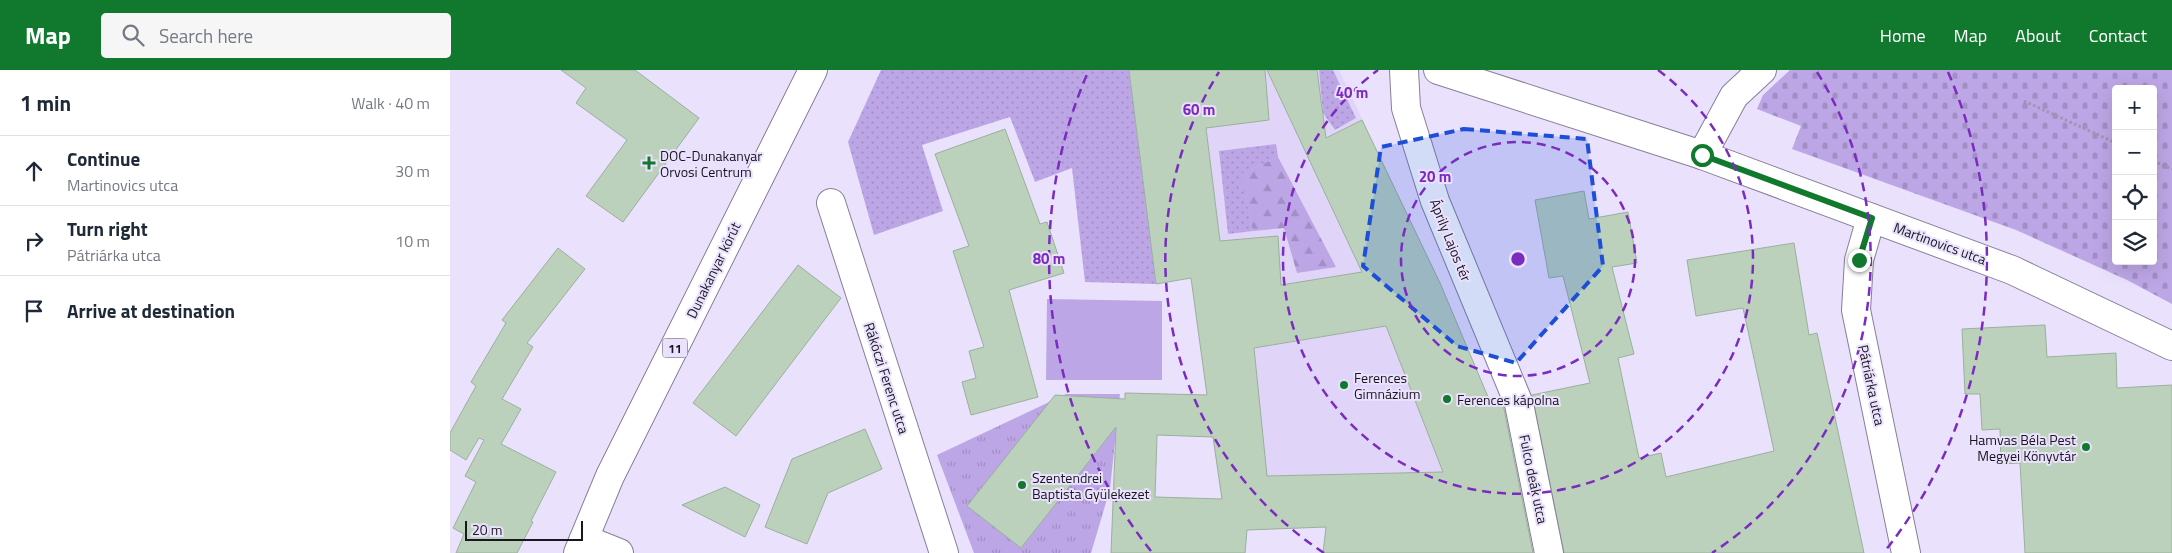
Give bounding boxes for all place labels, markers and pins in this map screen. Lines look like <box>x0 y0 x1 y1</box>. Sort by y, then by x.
place label: DOC-Dunakanyar Orvosi Centrum <box>660 145 762 182</box>
marker: DOC-Dunakanyar Orvosi Centrum <box>642 156 656 170</box>
centre of rings <box>1509 250 1527 268</box>
place label: Ferences Gimnázium <box>1354 367 1421 404</box>
marker: Ferences Gimnázium <box>1338 379 1350 391</box>
place label: Ferences kápolna <box>1457 389 1559 410</box>
marker: Ferences kápolna <box>1441 393 1453 405</box>
place label: Hamvas Béla Pest Megyei Könyvtár <box>1969 429 2076 466</box>
marker: Hamvas Béla Pest Megyei Könyvtár <box>2080 441 2092 453</box>
place label: Szentendrei Baptista Gyülekezet <box>1032 467 1149 504</box>
marker: Szentendrei Baptista Gyülekezet <box>1016 479 1028 491</box>

